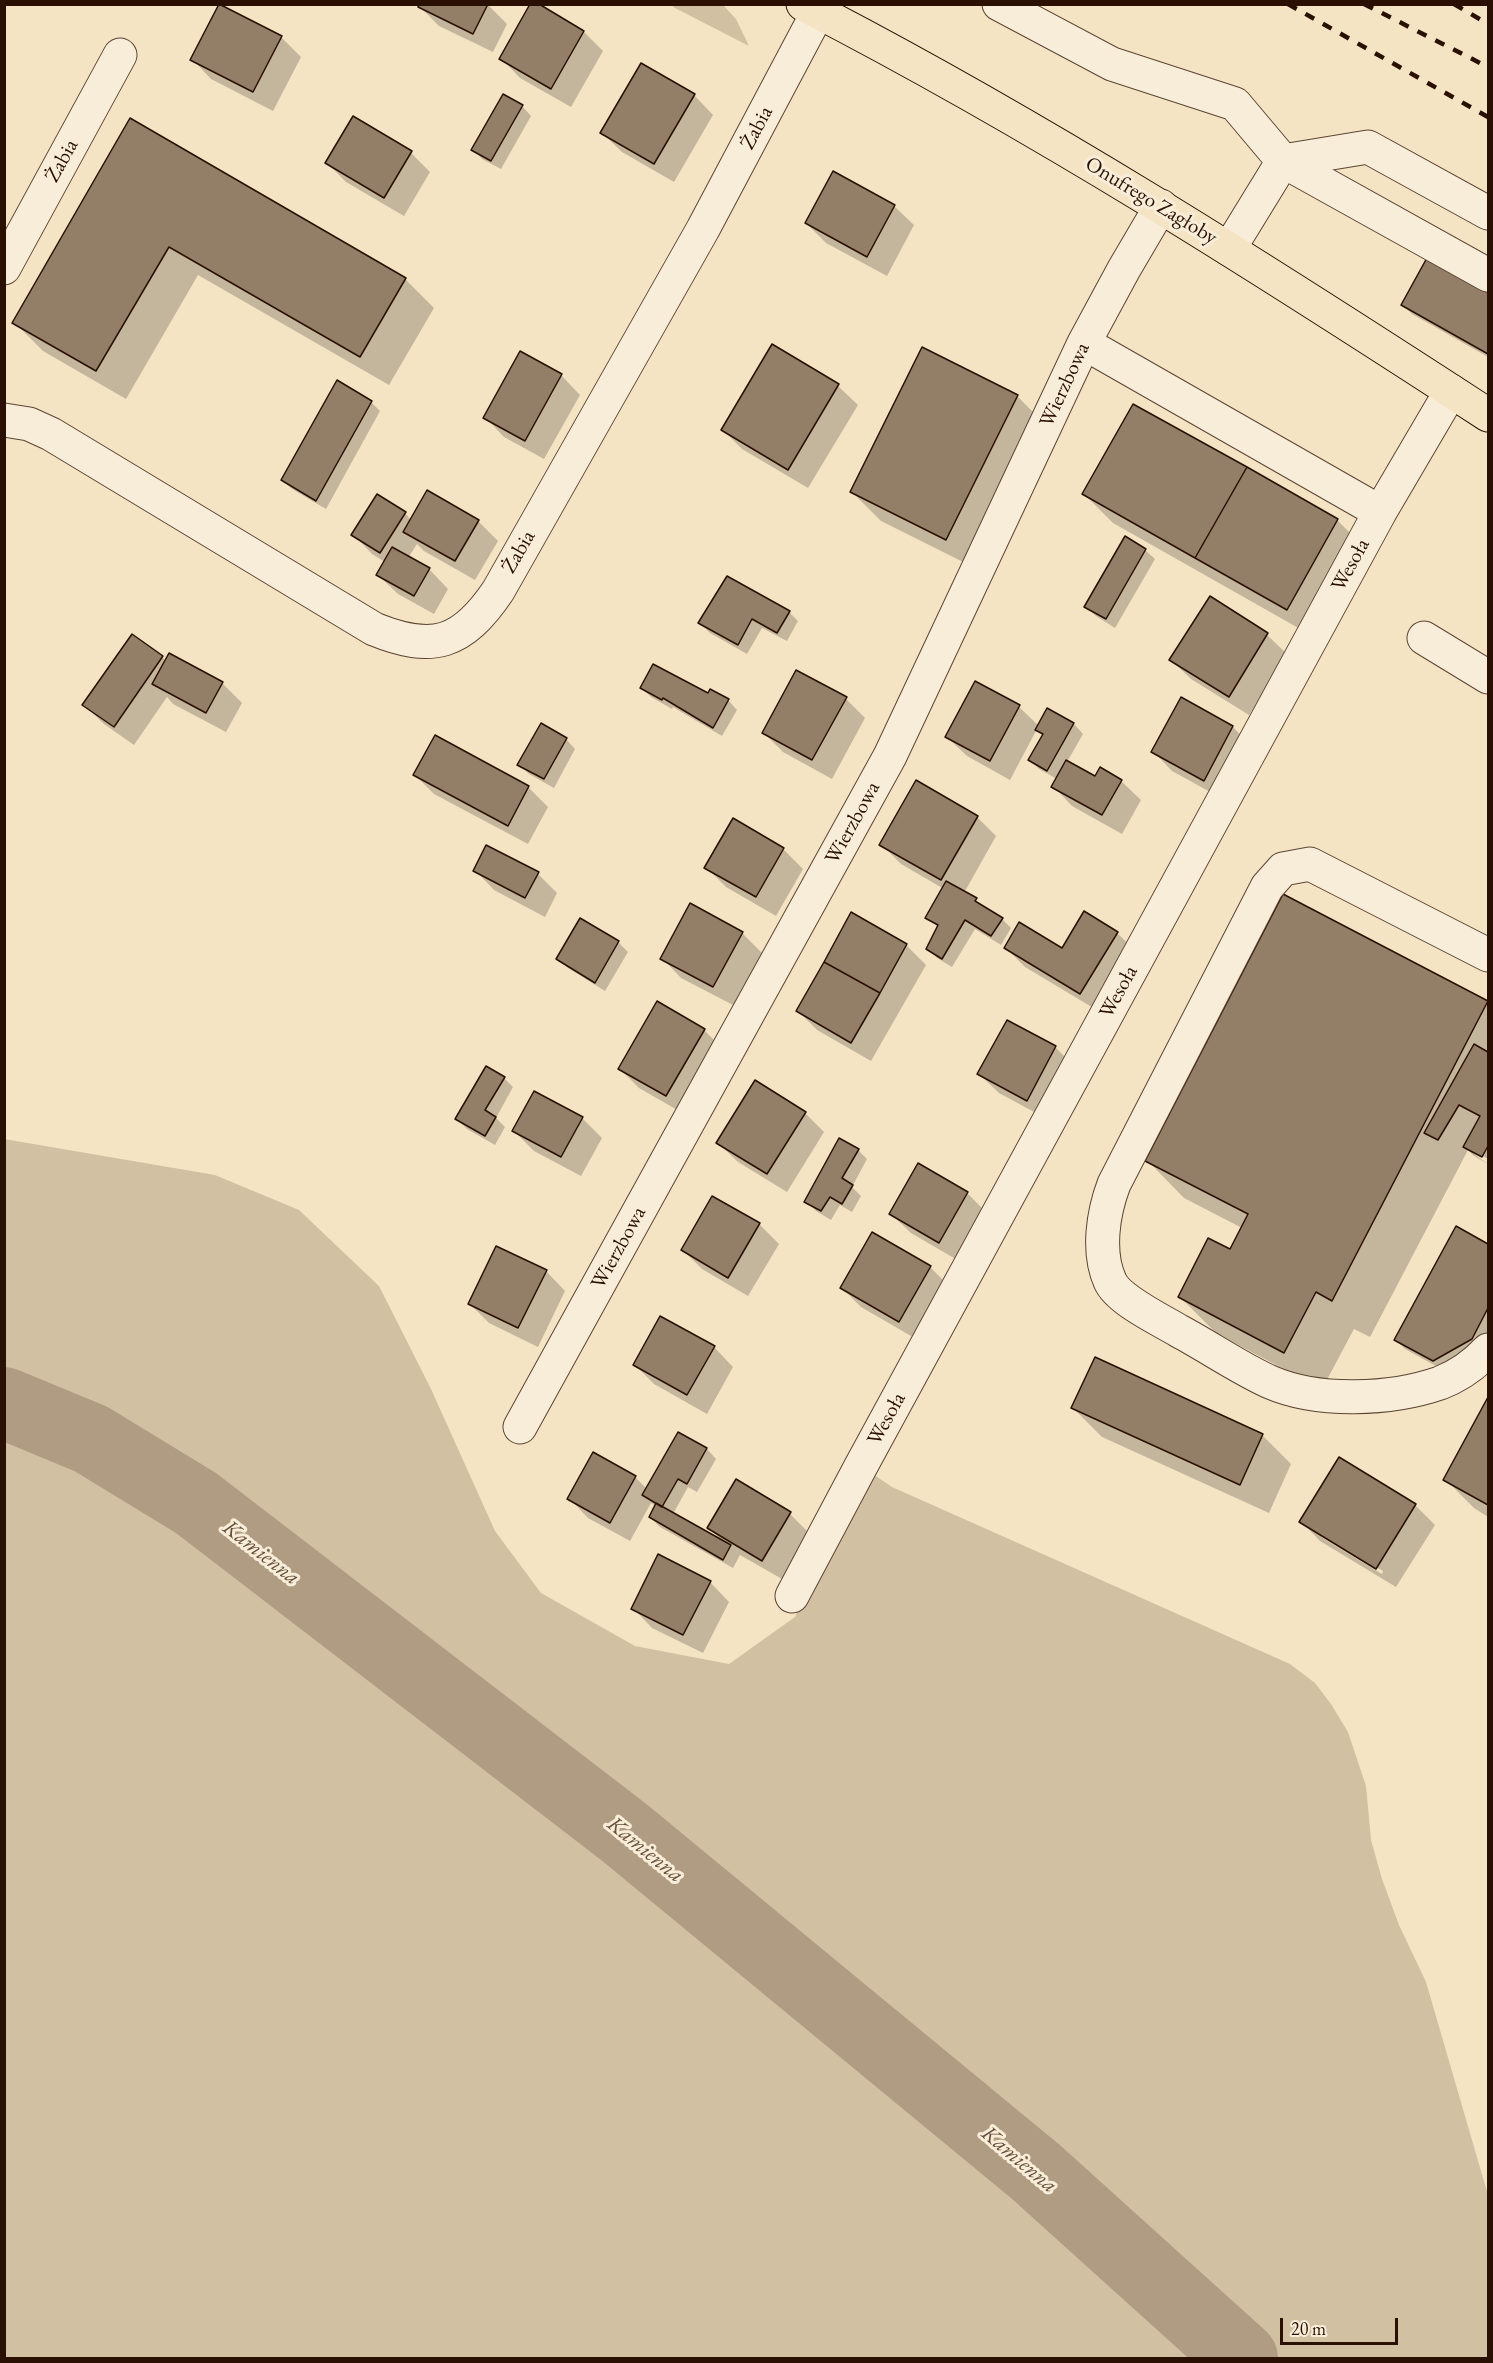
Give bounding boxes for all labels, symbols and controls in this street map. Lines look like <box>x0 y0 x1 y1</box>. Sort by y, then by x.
street label: Żabia <box>735 102 779 154</box>
street label: Żabia <box>40 135 84 187</box>
street label: Onufrego Zagłoby <box>1080 152 1222 250</box>
street label: Wierzbowa <box>1034 339 1096 431</box>
street label: Żabia <box>497 526 541 578</box>
street label: Wesoła <box>1326 534 1376 596</box>
street label: Wierzbowa <box>820 777 886 869</box>
street label: Wesoła <box>1094 961 1144 1023</box>
street label: Wierzbowa <box>586 1202 652 1294</box>
street label: Wesoła <box>862 1388 912 1450</box>
water label: Kamienna <box>217 1515 305 1591</box>
water label: Kamienna <box>602 1811 688 1889</box>
water label: Kamienna <box>976 2121 1062 2199</box>
scale bar <box>1283 2306 1402 2344</box>
text: 20 m <box>1291 2317 1326 2340</box>

